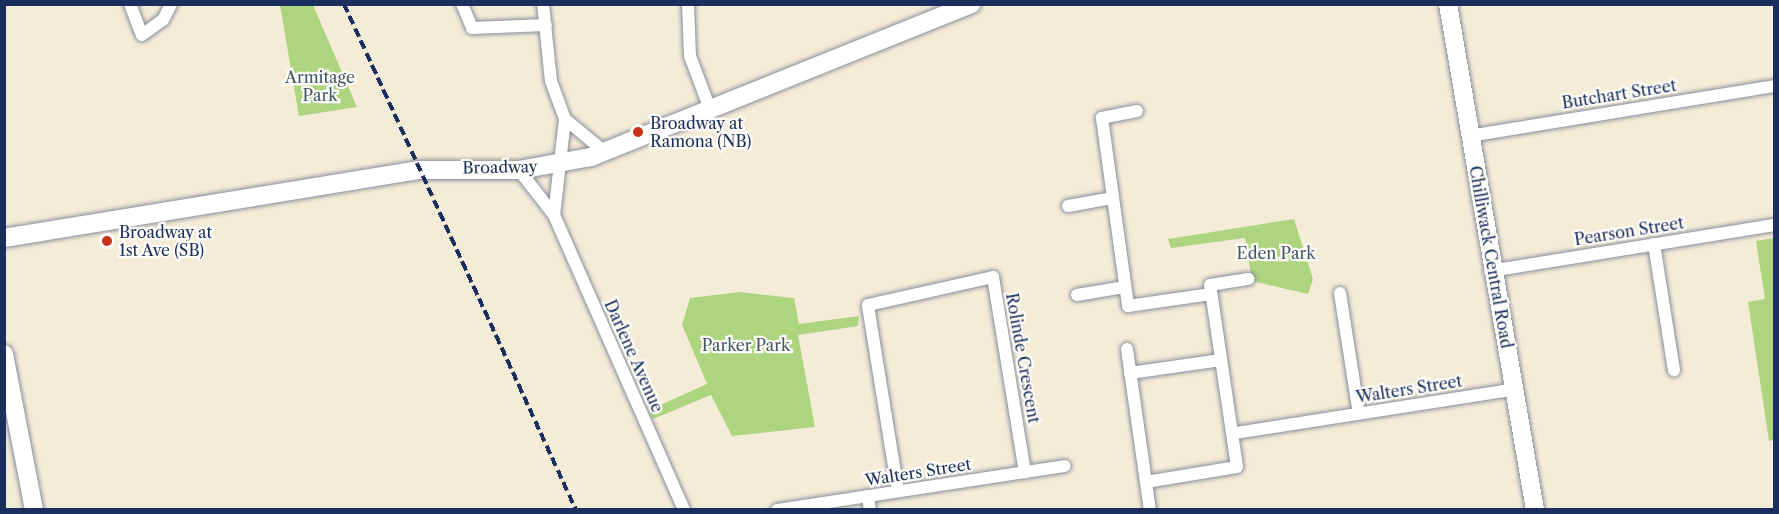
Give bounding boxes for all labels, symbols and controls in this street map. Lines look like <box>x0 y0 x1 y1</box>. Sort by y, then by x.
park label: Armitage Park <box>285 67 355 105</box>
street label: Butchart Street <box>1560 75 1678 113</box>
place label: Broadway at Ramona (NB) <box>650 113 751 151</box>
marker: Broadway at Ramona (NB) <box>631 125 645 139</box>
street label: Broadway <box>462 157 538 177</box>
street label: Chilliwack Central Road <box>1465 164 1517 350</box>
street label: Pearson Street <box>1573 213 1685 249</box>
place label: Broadway at 1st Ave (SB) <box>119 222 213 260</box>
marker: Broadway at 1st Ave (SB) <box>100 234 114 248</box>
park label: Eden Park <box>1237 243 1315 263</box>
street label: Rolinde Crescent <box>1002 291 1044 425</box>
street label: Darlene Avenue <box>600 296 668 416</box>
park label: Parker Park <box>702 335 790 355</box>
street label: Walters Street <box>1355 371 1463 407</box>
street label: Walters Street <box>864 454 972 490</box>

